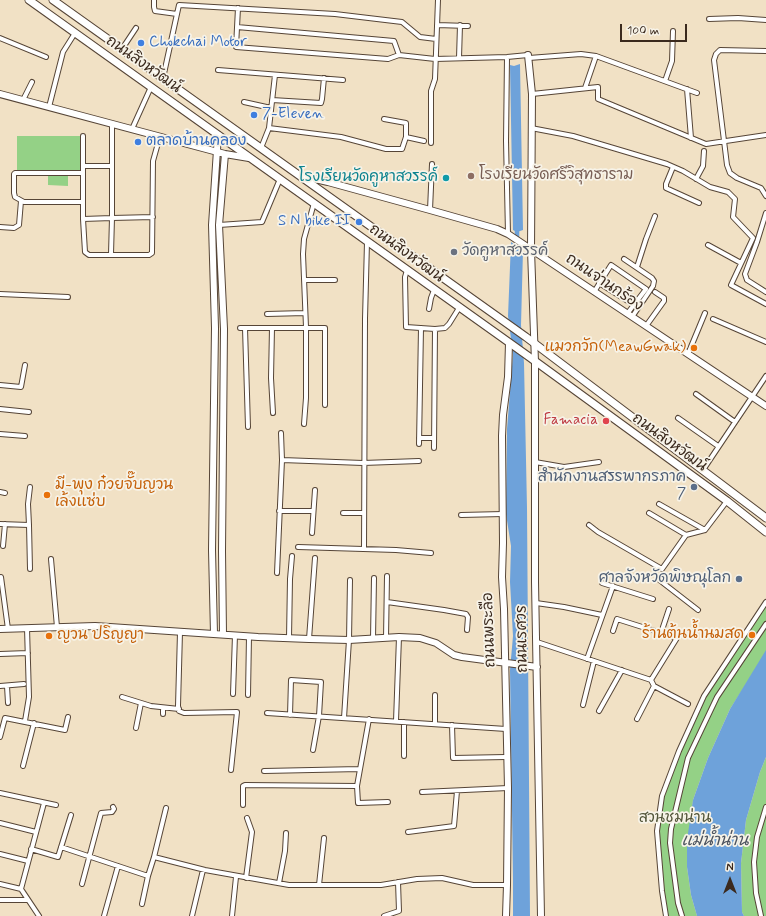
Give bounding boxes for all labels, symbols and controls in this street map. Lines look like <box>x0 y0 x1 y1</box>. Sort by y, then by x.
scale bar <box>622 16 689 42</box>
text: 100 m <box>627 23 659 39</box>
street label: ถนนสิงหวัฒน์ <box>102 32 184 98</box>
place label: Chokchai Motor <box>149 34 247 52</box>
marker: Chokchai Motor <box>136 38 146 48</box>
place label: 7-Eleven <box>262 106 324 124</box>
marker: 7-Eleven <box>249 110 259 120</box>
place label: ตลาดบ้านคลอง <box>146 133 246 151</box>
marker: ตลาดบ้านคลอง <box>133 137 143 147</box>
place label: โรงเรียนวัดศรีวิสุทธาราม <box>479 167 633 185</box>
place label: โรงเรียนวัดคูหาสวรรค์ <box>299 169 438 187</box>
marker: โรงเรียนวัดศรีวิสุทธาราม <box>466 171 476 181</box>
marker: โรงเรียนวัดคูหาสวรรค์ <box>441 173 451 183</box>
place label: S N bike II <box>278 213 351 231</box>
marker: S N bike II <box>354 217 364 227</box>
street label: ถนนสิงหวัฒน์ <box>365 221 447 287</box>
place label: วัดคูหาสวรรค์ <box>462 243 548 261</box>
marker: วัดคูหาสวรรค์ <box>449 247 459 257</box>
street label: ถนนจ่านกร้อง <box>562 250 646 316</box>
place label: แมวกวัก(MeawGwak) <box>545 339 686 357</box>
marker: แมวกวัก(MeawGwak) <box>689 343 699 353</box>
street label: ถนนสิงหวัฒน์ <box>628 410 710 476</box>
place label: Famacia <box>544 412 598 430</box>
marker: Famacia <box>601 416 611 426</box>
place label: สำนักงานสรรพากรภาค 7 <box>538 469 686 504</box>
place label: มี-พุง ก๋วยจั๊บญวน เล้งแซ่บ <box>55 477 173 512</box>
marker: สำนักงานสรรพากรภาค 7 <box>689 482 699 492</box>
marker: มี-พุง ก๋วยจั๊บญวน เล้งแซ่บ <box>42 490 52 500</box>
place label: ศาลจังหวัดพิษณุโลก <box>599 570 731 588</box>
marker: ศาลจังหวัดพิษณุโลก <box>734 574 744 584</box>
street label: ถนนพระลือ <box>480 592 500 668</box>
street label: ถนนเรศวร <box>513 605 533 673</box>
place label: ร้านต้นน้ำนมสด <box>642 626 744 644</box>
place label: ญวน ปริญญา <box>57 627 144 645</box>
marker: ร้านต้นน้ำนมสด <box>747 630 757 640</box>
marker: ญวน ปริญญา <box>44 631 54 641</box>
park label: สวนชมน่าน <box>639 810 711 828</box>
water label: แม่น้ำน่าน <box>681 832 749 852</box>
north arrow <box>710 860 750 900</box>
text: N <box>726 861 734 875</box>

